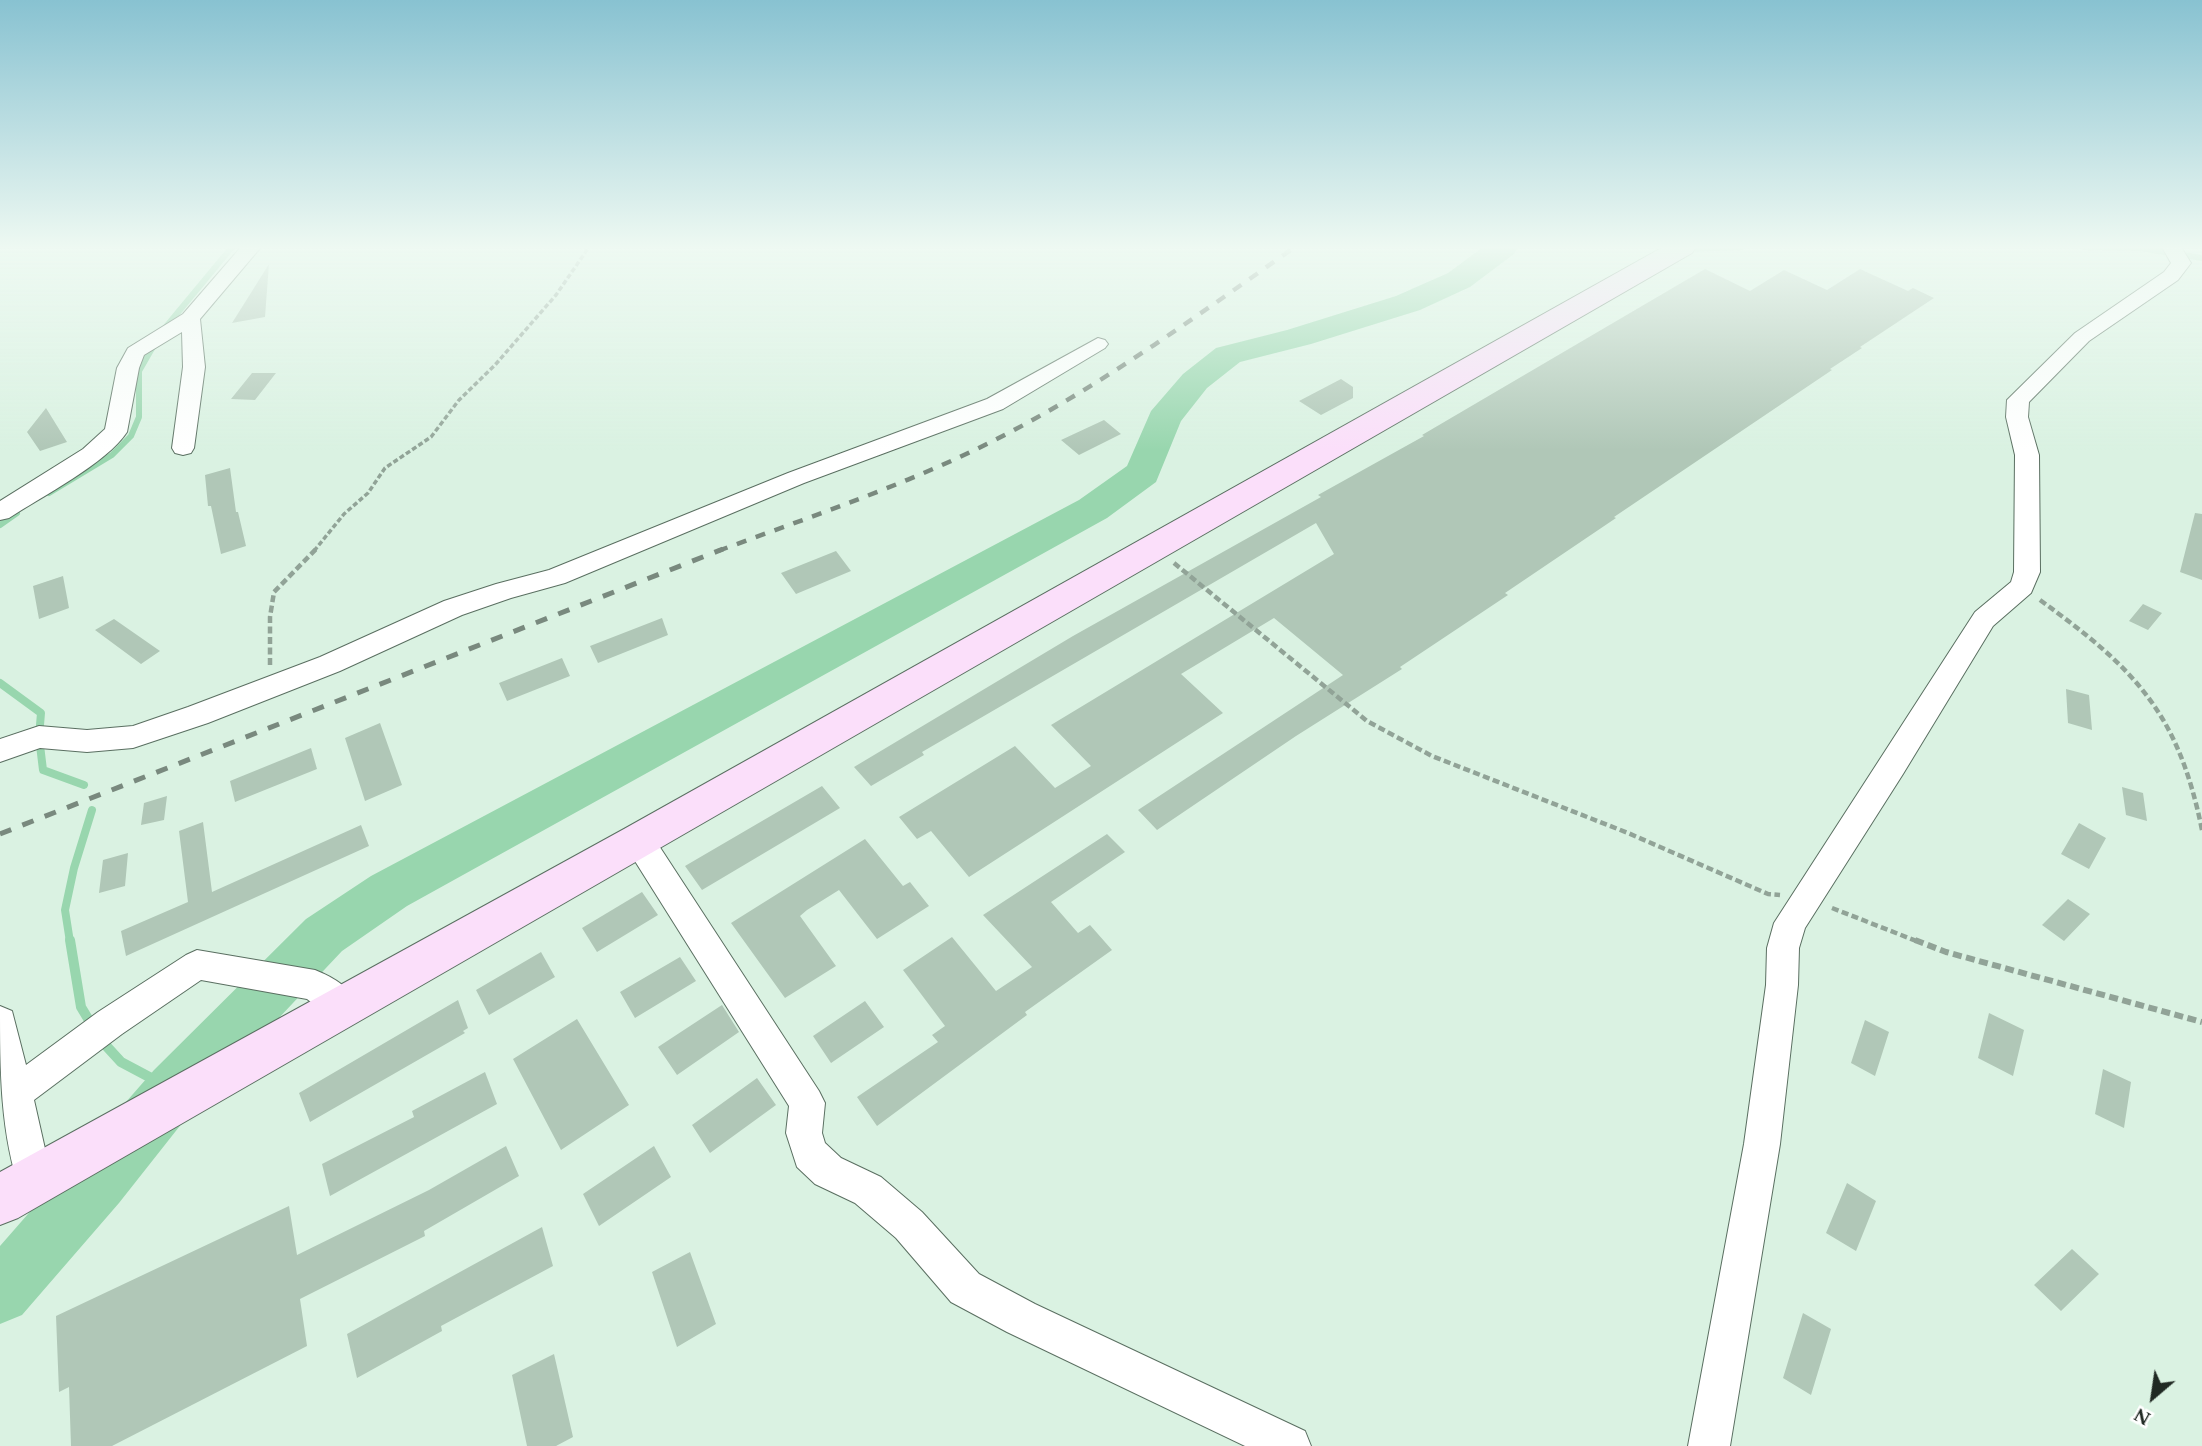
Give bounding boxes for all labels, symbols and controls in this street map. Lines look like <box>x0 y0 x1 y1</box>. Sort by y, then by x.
north arrow <box>2118 1362 2188 1432</box>
text: N <box>2129 1399 2156 1432</box>

